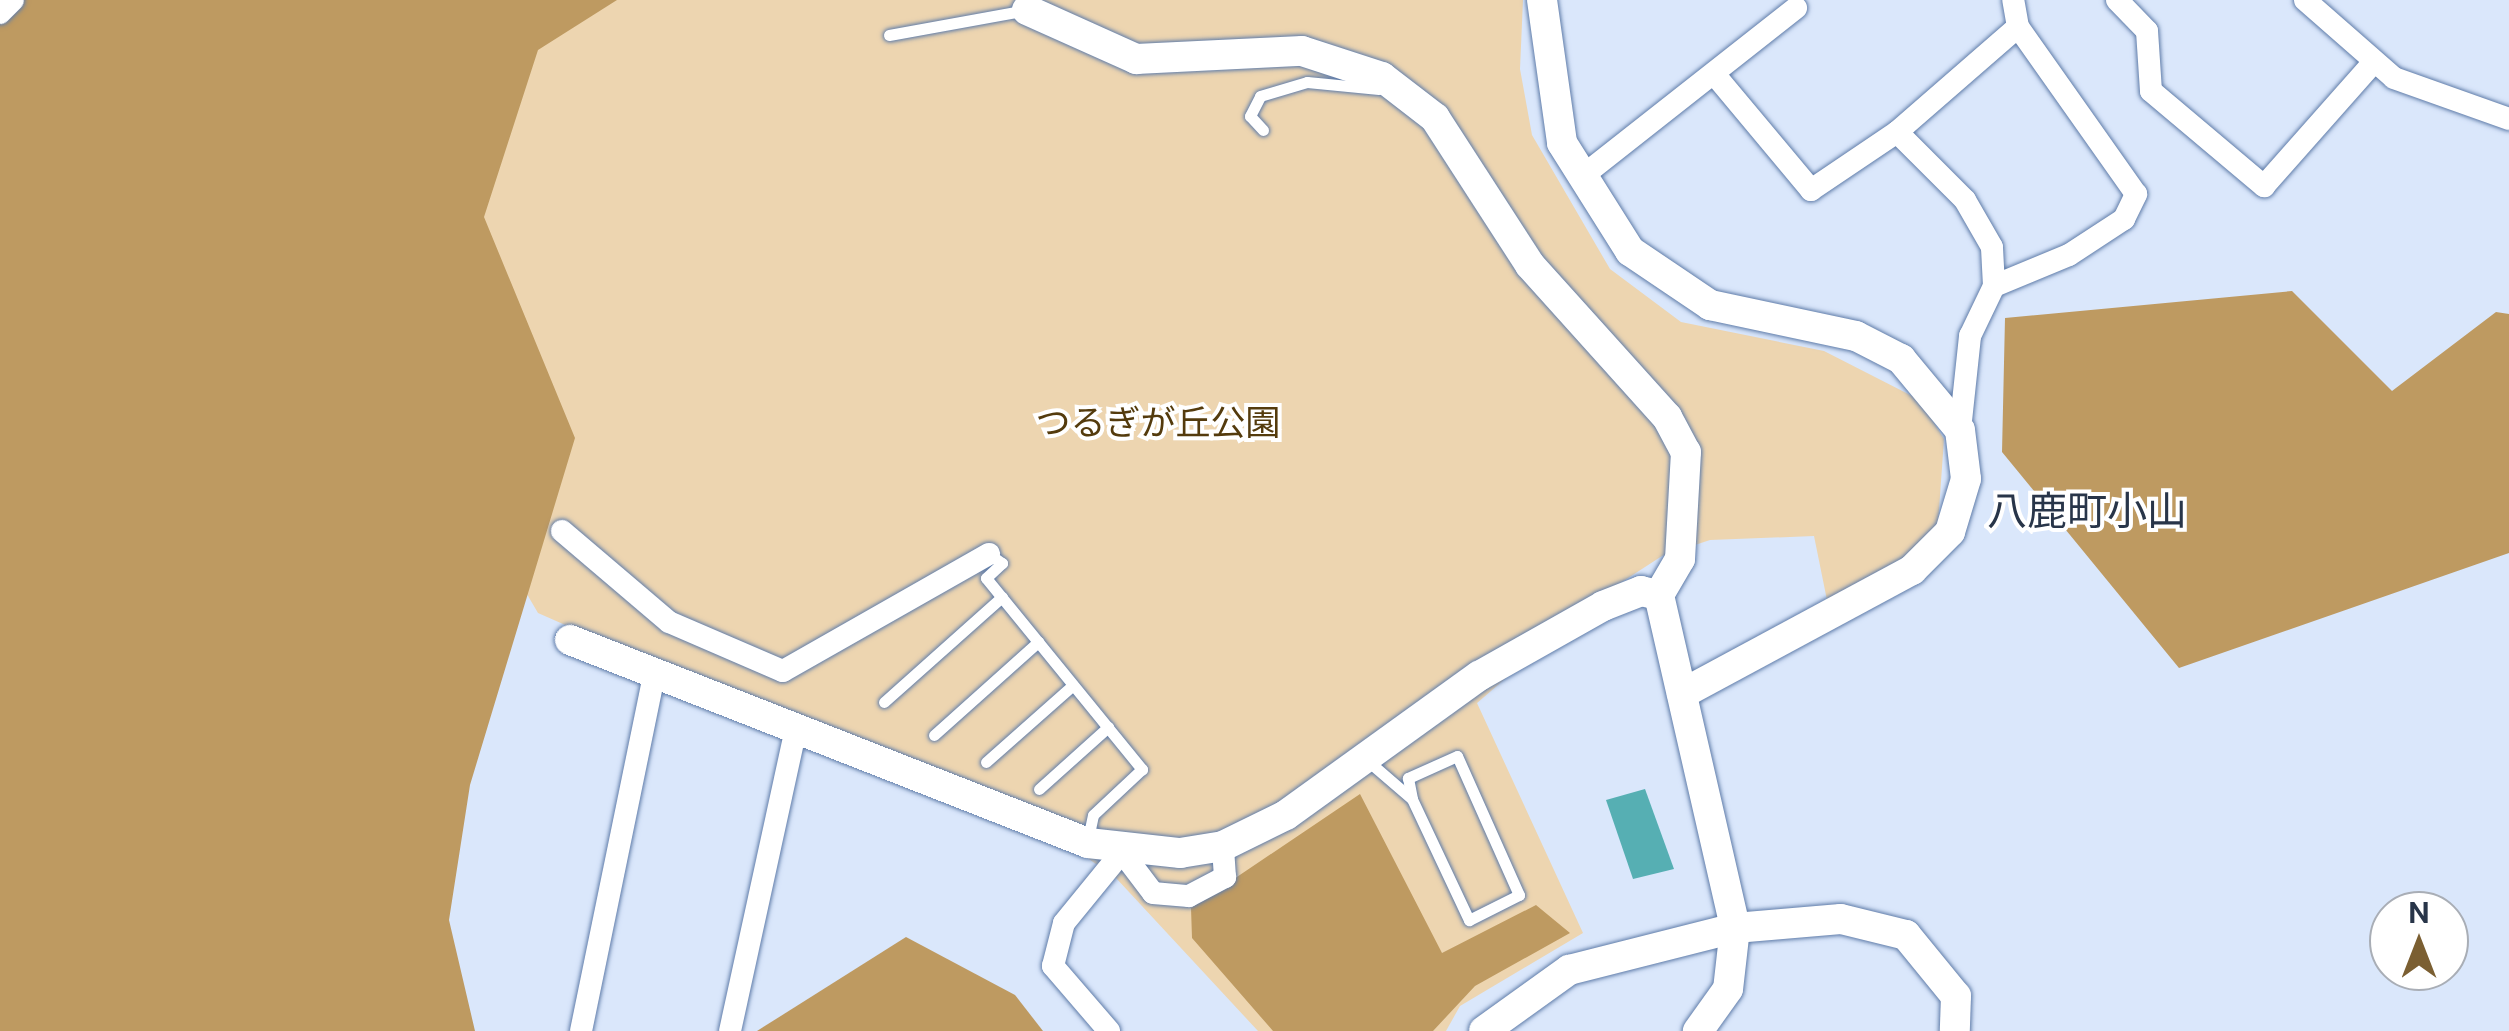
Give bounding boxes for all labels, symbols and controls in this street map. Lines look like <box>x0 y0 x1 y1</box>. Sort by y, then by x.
park label: つるぎが丘公園 <box>1036 402 1280 444</box>
district label: 八鹿町小山 <box>1987 487 2187 535</box>
north arrow <box>2369 891 2469 991</box>
text: N <box>2408 896 2430 929</box>

